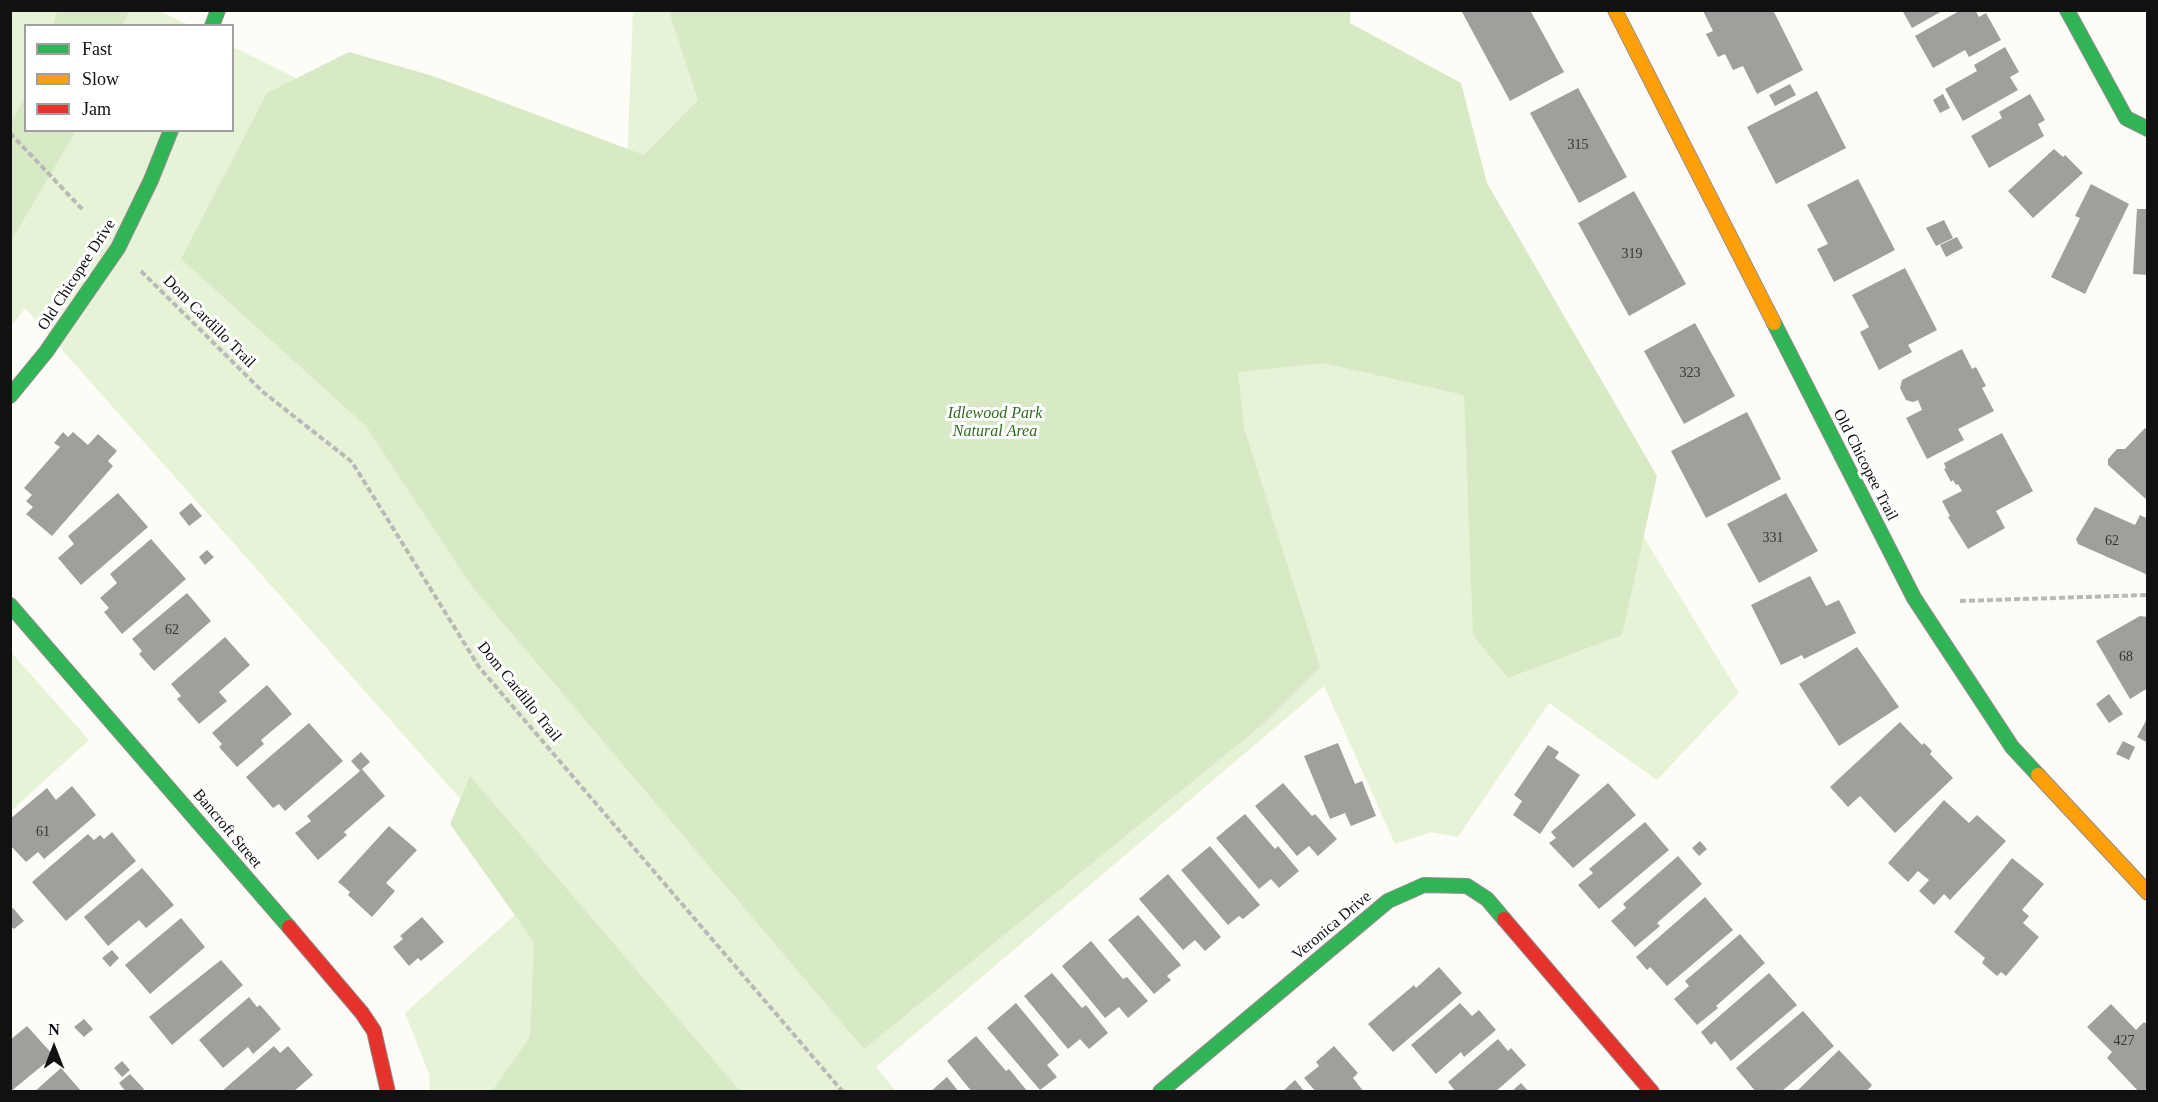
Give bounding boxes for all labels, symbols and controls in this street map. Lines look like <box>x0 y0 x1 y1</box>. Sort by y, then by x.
legend <box>24 24 234 132</box>
text: Fast <box>82 39 112 59</box>
text: Slow <box>82 69 119 89</box>
text: Jam <box>82 99 111 119</box>
house number: 315 <box>1568 137 1588 153</box>
street label: Old Chicopee Drive <box>34 216 120 334</box>
house number: 319 <box>1622 246 1642 262</box>
street label: Dom Cardillo Trail <box>159 272 259 372</box>
house number: 323 <box>1680 365 1700 381</box>
park label: Idlewood Park Natural Area <box>948 404 1042 442</box>
street label: Old Chicopee Trail <box>1829 406 1901 524</box>
house number: 331 <box>1762 530 1784 546</box>
house number: 62 <box>2105 533 2119 549</box>
house number: 62 <box>165 622 179 638</box>
street label: Dom Cardillo Trail <box>473 638 565 746</box>
house number: 68 <box>2119 649 2133 665</box>
street label: Bancroft Street <box>188 786 266 872</box>
house number: 61 <box>36 824 50 840</box>
street label: Veronica Drive <box>1289 887 1375 965</box>
north arrow <box>24 1018 84 1078</box>
text: N <box>48 1021 60 1038</box>
house number: 427 <box>2114 1033 2134 1049</box>

